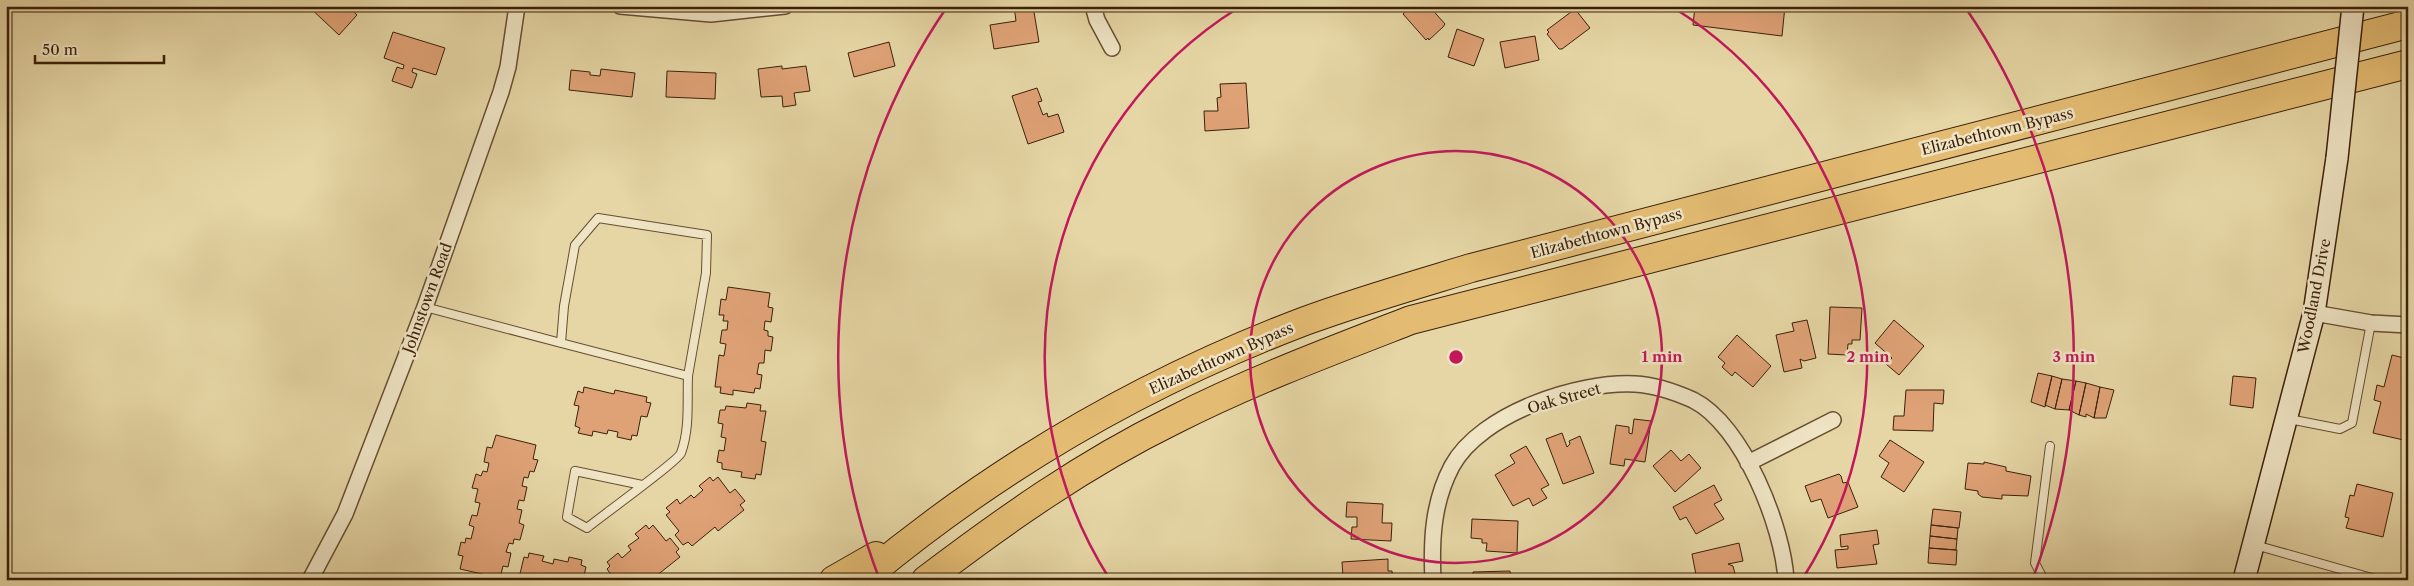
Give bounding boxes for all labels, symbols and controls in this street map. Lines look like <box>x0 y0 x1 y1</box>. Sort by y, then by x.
scale bar <box>35 32 164 64</box>
text: 50 m <box>42 40 78 59</box>
street label: Elizabethtown Bypass <box>1919 103 2075 159</box>
street label: Elizabethtown Bypass <box>1528 204 1684 262</box>
street label: Woodland Drive <box>2293 237 2334 356</box>
street label: Johnstown Road <box>397 240 456 358</box>
street label: Elizabethtown Bypass <box>1146 318 1296 398</box>
text: 1 min <box>1641 347 1683 366</box>
text: 2 min <box>1846 347 1890 366</box>
text: 3 min <box>2053 347 2096 366</box>
centre of rings <box>1447 348 1465 366</box>
street label: Oak Street <box>1525 378 1603 418</box>

